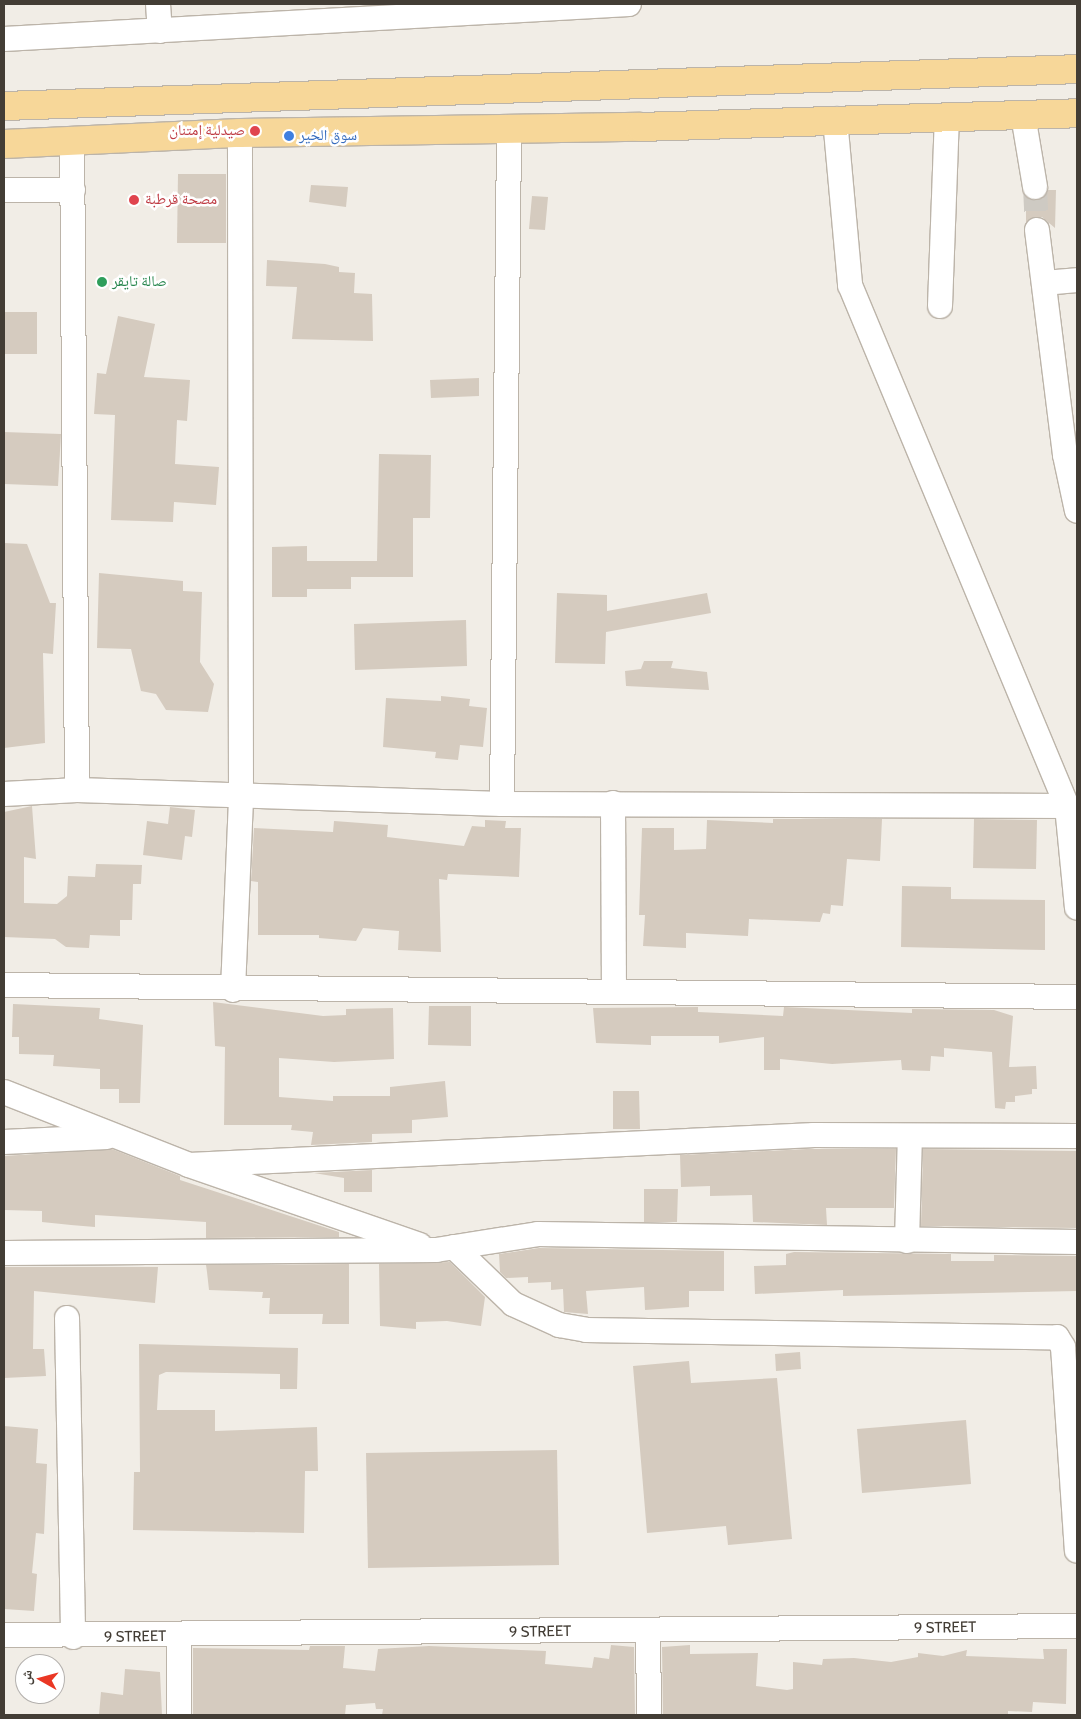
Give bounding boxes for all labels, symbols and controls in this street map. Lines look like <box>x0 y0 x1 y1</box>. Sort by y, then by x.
place label: صيدلية إمتنان <box>169 122 245 140</box>
marker: صيدلية إمتنان <box>249 125 261 137</box>
place label: سوق الخير <box>299 127 357 145</box>
marker: سوق الخير <box>283 130 295 142</box>
place label: مصحة قرطبة <box>145 191 217 209</box>
marker: مصحة قرطبة <box>127 193 141 207</box>
place label: صالة تايقر <box>112 273 167 291</box>
marker: صالة تايقر <box>96 276 108 288</box>
street label: 9 STREET <box>914 1618 976 1638</box>
street label: 9 STREET <box>509 1622 571 1642</box>
street label: 9 STREET <box>104 1627 166 1647</box>
north arrow <box>15 1654 65 1704</box>
text: ش <box>16 1669 36 1686</box>

